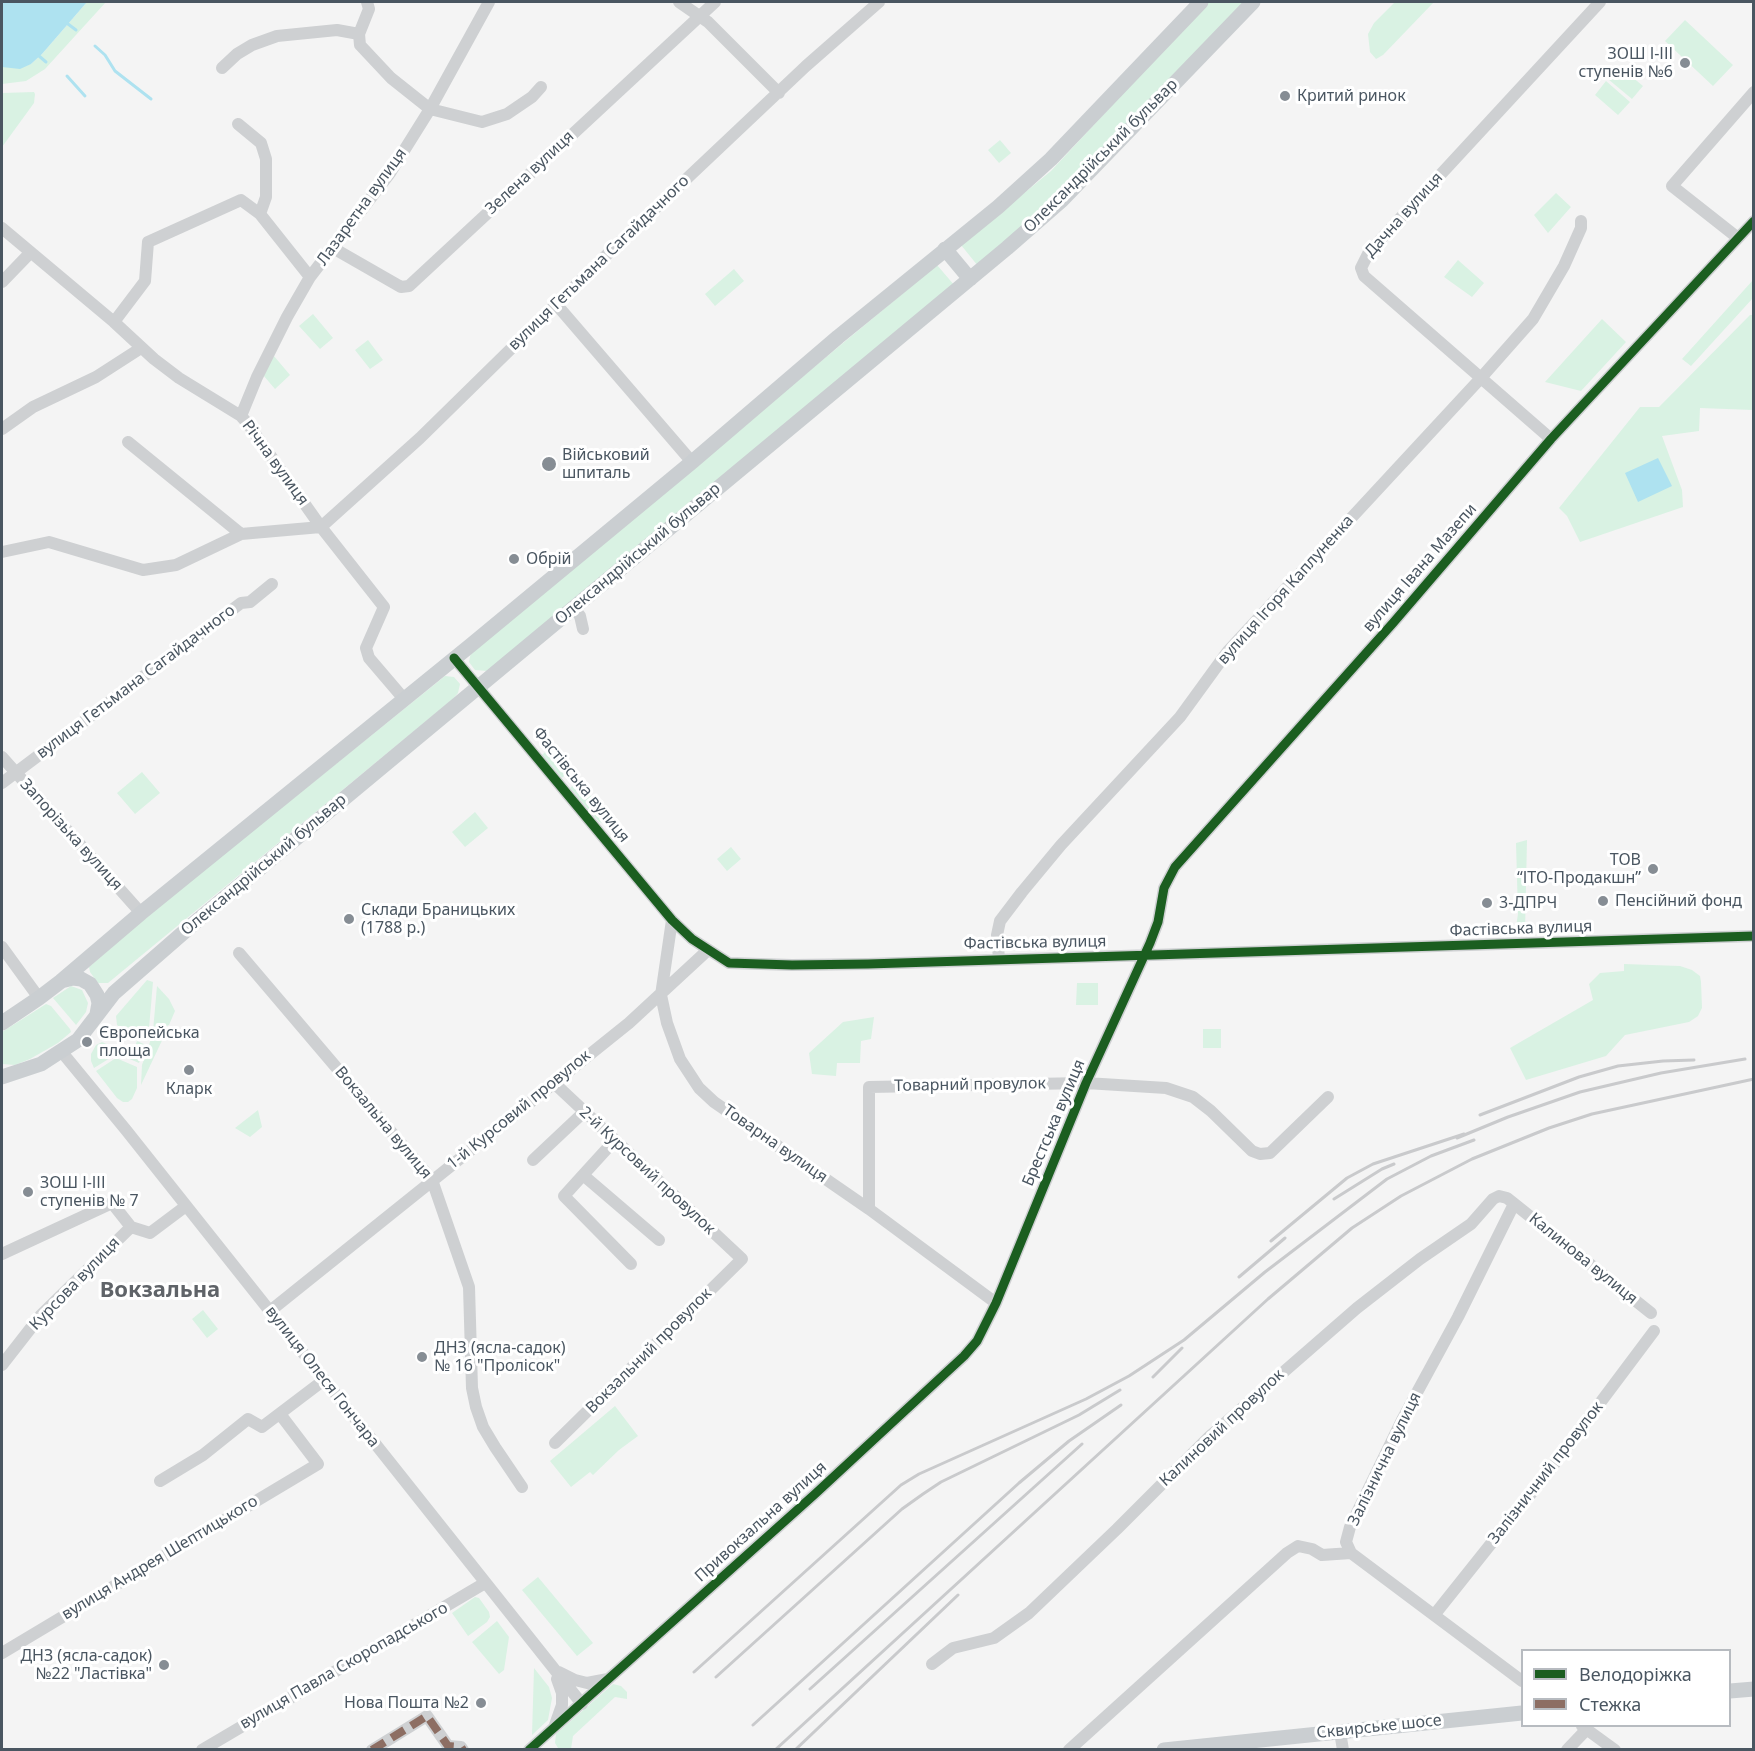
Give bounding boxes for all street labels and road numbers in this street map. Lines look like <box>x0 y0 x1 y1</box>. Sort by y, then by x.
street label: Олександрійський бульвар <box>1020 75 1182 237</box>
street label: Зелена вулиця <box>482 127 578 219</box>
street label: Лазаретна вулиця <box>313 145 411 269</box>
street label: Дачна вулиця <box>1361 169 1447 261</box>
street label: вулиця Гетьмана Сагайдачного <box>505 171 693 355</box>
street label: Річна вулиця <box>238 417 312 509</box>
street label: Олександрійський бульвар <box>551 479 725 629</box>
street label: вулиця Івана Мазепи <box>1359 500 1481 636</box>
street label: вулиця Ігоря Каплуненка <box>1214 511 1358 669</box>
street label: вулиця Гетьмана Сагайдачного <box>33 601 239 763</box>
street label: Фастівська вулиця <box>529 723 633 847</box>
street label: Запорізька вулиця <box>16 775 126 895</box>
street label: Олександрійський бульвар <box>177 790 351 940</box>
street label: Фастівська вулиця <box>1449 917 1593 941</box>
street label: Фастівська вулиця <box>963 932 1107 954</box>
street label: 1-й Курсовий провулок <box>443 1046 595 1174</box>
street label: Брестська вулиця <box>1019 1057 1089 1189</box>
street label: Вокзальна вулиця <box>330 1063 436 1183</box>
street label: Товарний провулок <box>894 1074 1046 1096</box>
street label: Товарна вулиця <box>719 1101 831 1187</box>
street label: 2-й Курсовий провулок <box>575 1103 719 1239</box>
street label: Калинова вулиця <box>1525 1209 1641 1309</box>
street label: Курсова вулиця <box>26 1234 124 1334</box>
street label: Вокзальний провулок <box>582 1284 716 1418</box>
street label: вулиця Олеся Гончара <box>261 1303 383 1451</box>
street label: Калиновий провулок <box>1156 1365 1288 1491</box>
street label: Залізнична вулиця <box>1344 1389 1426 1529</box>
street label: Залізничний провулок <box>1485 1398 1607 1548</box>
street label: Привокзальна вулиця <box>691 1458 831 1586</box>
street label: вулиця Андрея Шептицького <box>59 1492 261 1624</box>
street label: вулиця Павла Скоропадського <box>237 1598 451 1734</box>
street label: Сквирське шосе <box>1316 1711 1442 1743</box>

